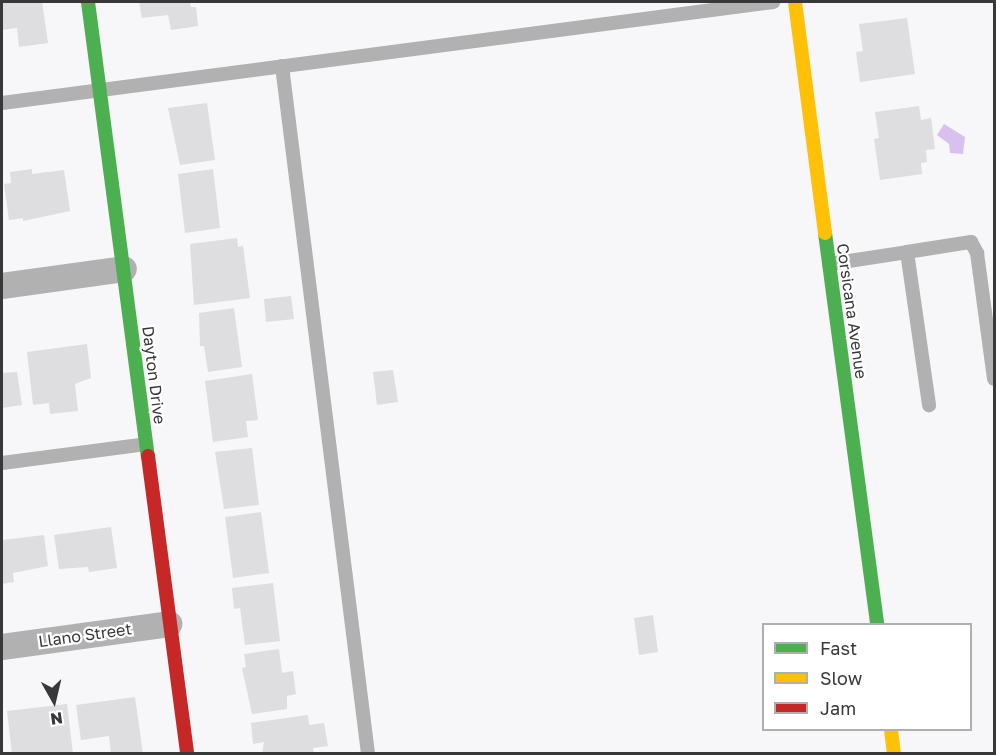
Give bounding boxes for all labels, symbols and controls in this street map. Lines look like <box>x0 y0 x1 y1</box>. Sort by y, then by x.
street label: Corsicana Avenue <box>833 242 871 380</box>
street label: Dayton Drive <box>138 325 170 425</box>
street label: Llano Street <box>37 619 133 651</box>
legend <box>762 623 972 731</box>
text: Fast <box>820 637 857 659</box>
text: Slow <box>820 667 862 689</box>
north arrow <box>24 671 84 731</box>
text: Jam <box>820 697 856 719</box>
text: N <box>49 708 64 730</box>

